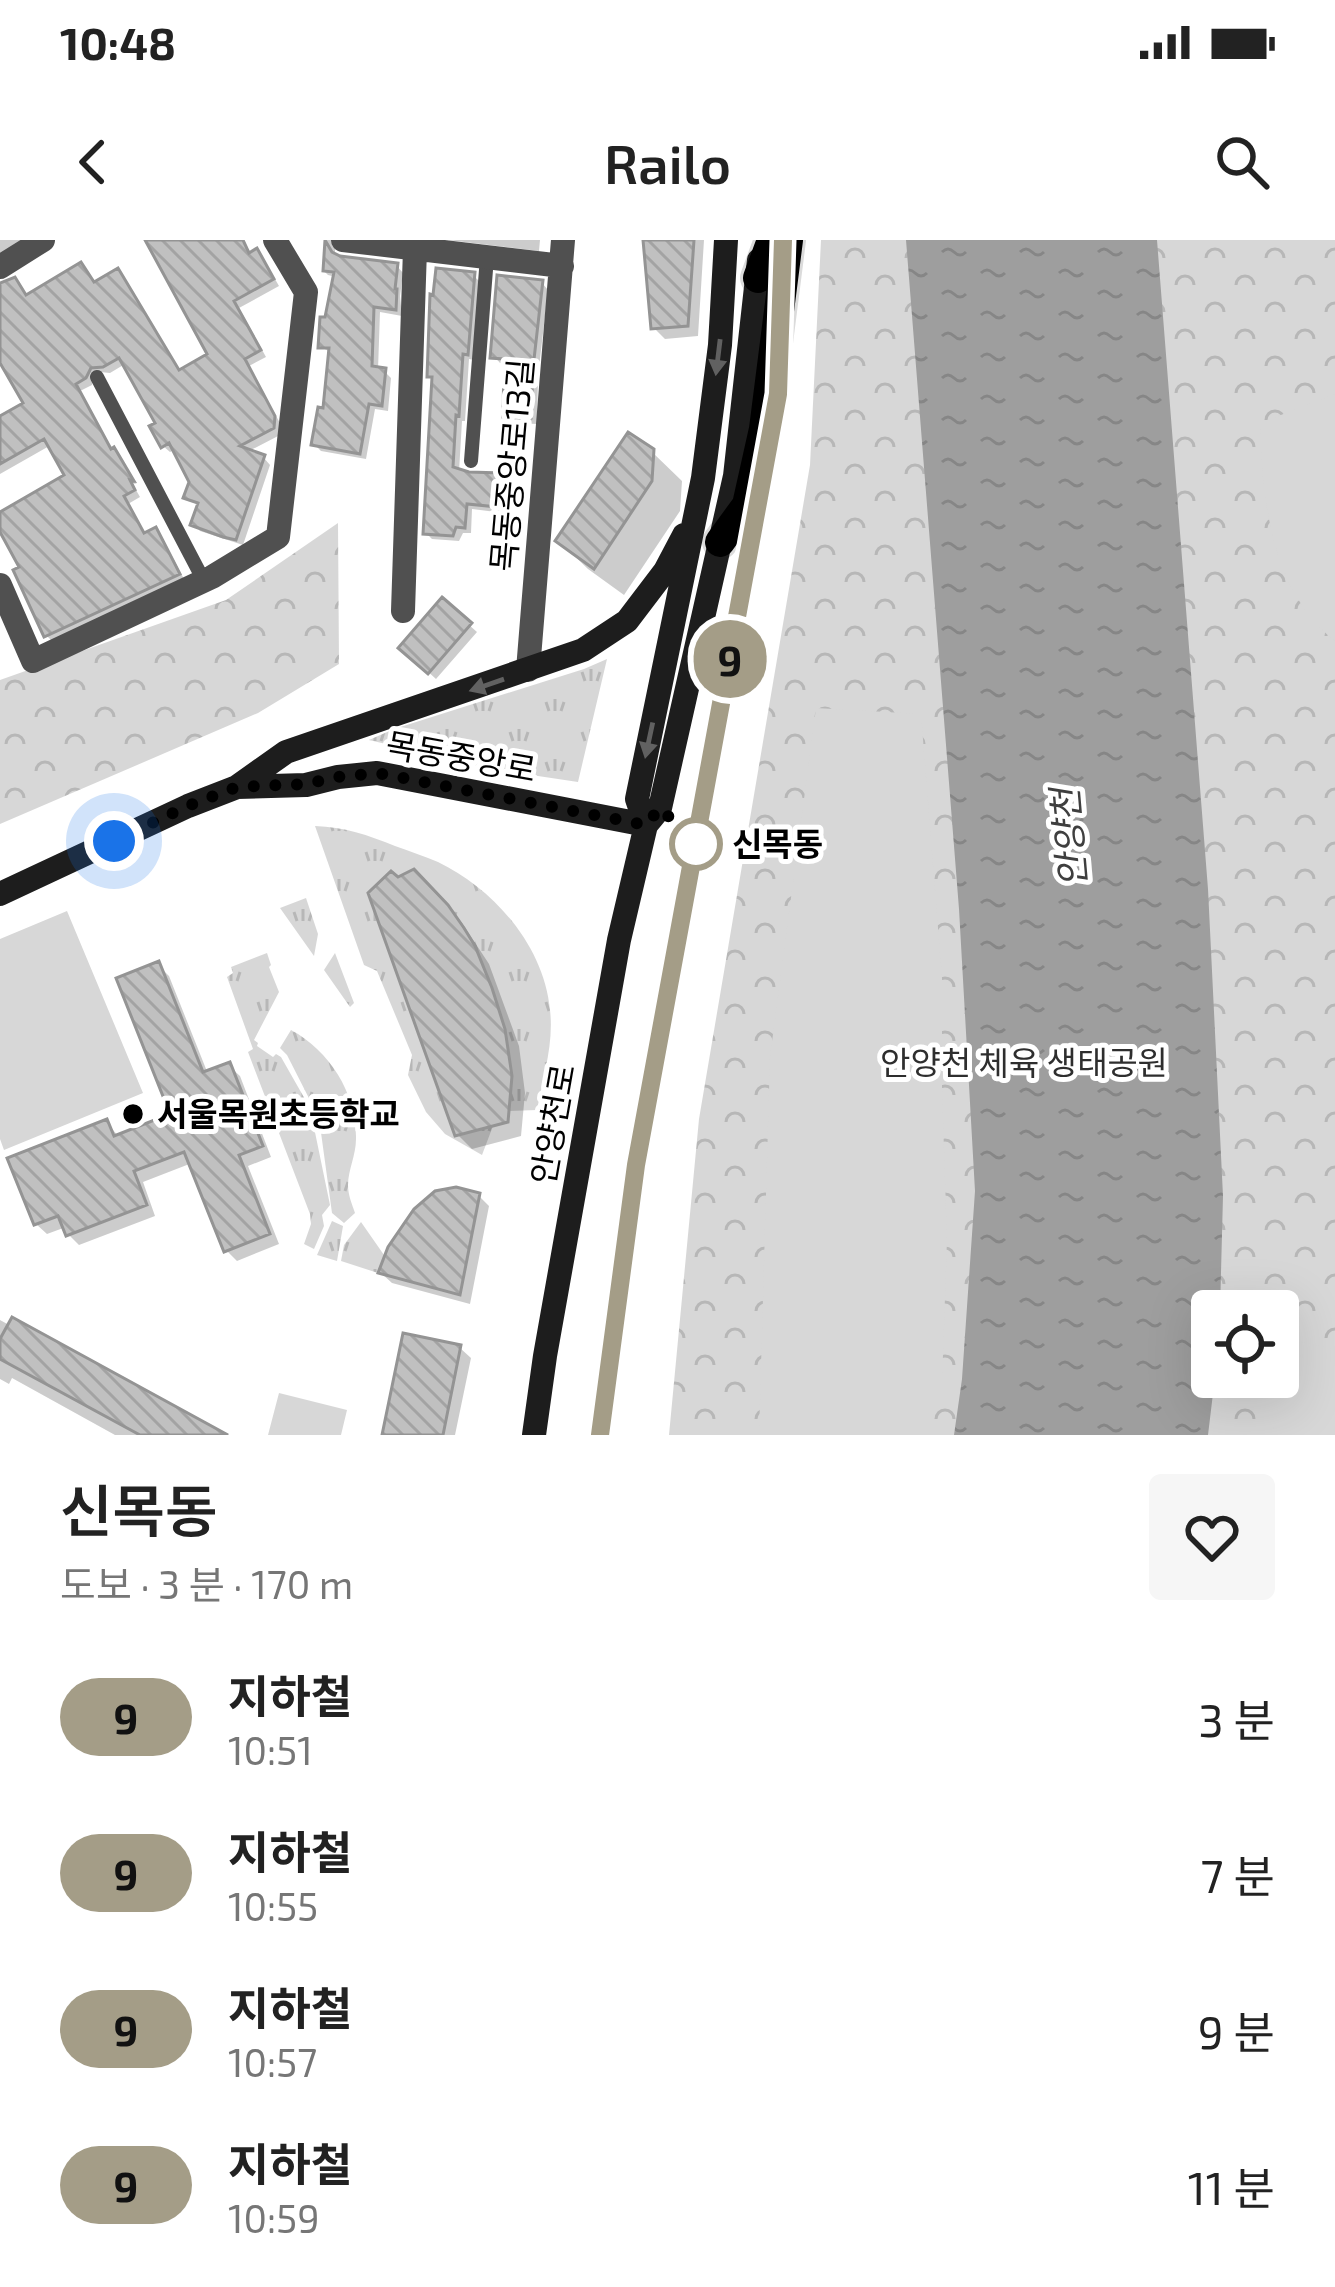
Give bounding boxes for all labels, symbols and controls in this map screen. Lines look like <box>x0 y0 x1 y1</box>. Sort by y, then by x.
text: 10:48 <box>60 15 176 69</box>
icon: back <box>60 129 126 195</box>
icon: search <box>1209 129 1275 195</box>
text: Railo <box>604 130 731 195</box>
one-way arrow <box>709 339 728 376</box>
street label: 목동중앙로13길 <box>482 357 540 573</box>
line badge: 9 <box>691 620 769 698</box>
text: 9 <box>718 634 742 684</box>
one-way arrow <box>469 677 505 695</box>
one-way arrow <box>638 722 657 760</box>
street label: 목동중앙로 <box>383 723 539 789</box>
water label: 안양천 <box>1041 783 1093 890</box>
your location <box>84 811 144 871</box>
marker: 신목동 <box>671 819 721 869</box>
place label: 신목동 <box>732 823 823 863</box>
park label: 안양천 체육 생태공원 <box>880 1042 1168 1082</box>
street label: 안양천로 <box>522 1061 582 1187</box>
place label: 서울목원초등학교 <box>157 1093 400 1133</box>
marker: 서울목원초등학교 <box>120 1101 146 1127</box>
map controls <box>1191 1290 1299 1398</box>
button: locate <box>1191 1290 1299 1398</box>
button: heart <box>1149 1474 1275 1600</box>
text: 신목동 <box>60 1475 217 1543</box>
text: 도보 · 3 분 · 170 m <box>60 1560 353 1607</box>
text: 지하철 <box>228 1668 352 1722</box>
text: 9 <box>114 1692 138 1742</box>
text: 3 분 <box>1199 1692 1275 1746</box>
text: 10:51 <box>228 1726 313 1773</box>
text: 지하철 <box>228 1824 352 1878</box>
text: 9 <box>114 1848 138 1898</box>
text: 7 분 <box>1201 1848 1275 1902</box>
text: 10:55 <box>228 1882 318 1929</box>
text: 지하철 <box>228 1980 352 2034</box>
text: 9 <box>114 2004 138 2054</box>
text: 9 분 <box>1198 2004 1275 2058</box>
text: 10:57 <box>228 2038 317 2085</box>
text: 지하철 <box>228 2136 352 2190</box>
text: 9 <box>114 2160 138 2210</box>
text: 11 분 <box>1188 2160 1275 2214</box>
text: 10:59 <box>228 2194 319 2241</box>

